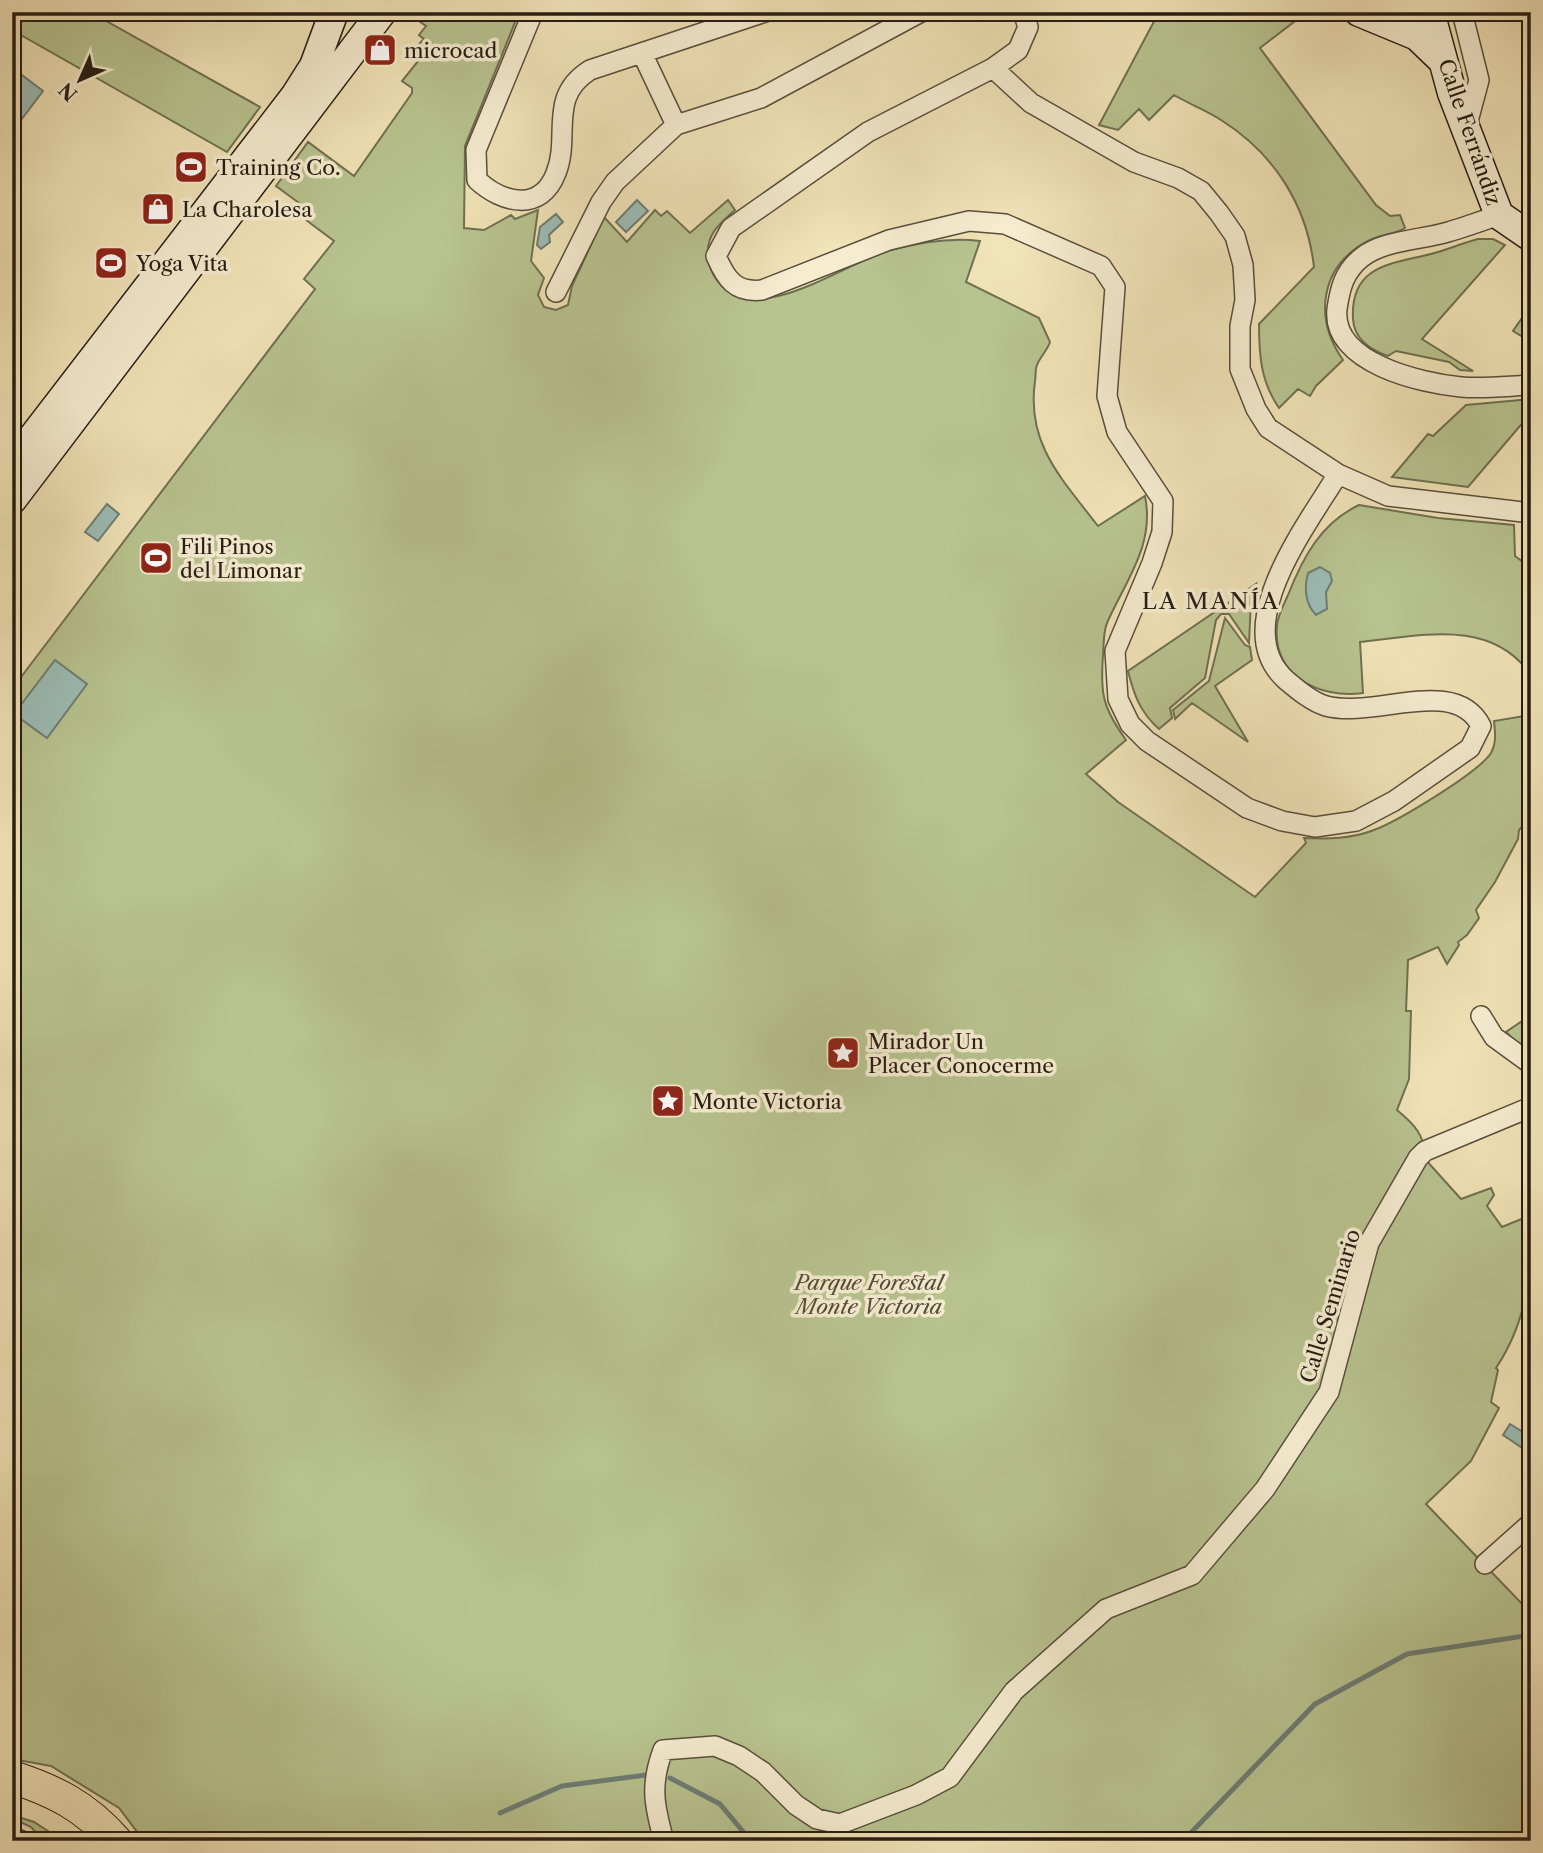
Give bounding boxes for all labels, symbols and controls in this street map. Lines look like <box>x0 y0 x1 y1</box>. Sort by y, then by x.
shop icon: microcad <box>361 31 399 69</box>
place label: microcad <box>404 38 498 63</box>
north arrow <box>46 46 116 116</box>
street label: Calle Ferrándiz <box>1433 55 1507 209</box>
text: N <box>54 78 82 106</box>
sports icon: Training Co. <box>172 148 210 186</box>
place label: Training Co. <box>216 155 341 180</box>
shop icon: La Charolesa <box>139 190 177 228</box>
place label: La Charolesa <box>182 197 313 222</box>
sports icon: Yoga Vita <box>92 244 130 282</box>
place label: Yoga Vita <box>135 251 229 276</box>
place label: Fili Pinos del Limonar <box>180 534 302 583</box>
sports icon: Fili Pinos del Limonar <box>137 539 175 577</box>
district label: LA MANÍA <box>1142 587 1280 615</box>
place label: Mirador Un Placer Conocerme <box>868 1029 1054 1078</box>
place icon: Mirador Un Placer Conocerme <box>824 1034 862 1072</box>
place icon: Monte Victoria <box>649 1082 687 1120</box>
place label: Monte Victoria <box>692 1089 843 1114</box>
street label: Calle Seminario <box>1295 1226 1365 1386</box>
park label: Parque Forestal Monte Victoria <box>793 1270 946 1319</box>

